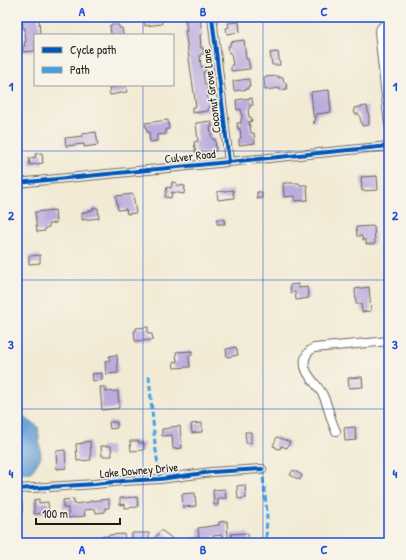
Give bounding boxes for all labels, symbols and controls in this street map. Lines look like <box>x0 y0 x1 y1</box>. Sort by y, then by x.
text: A <box>79 2 86 20</box>
text: B <box>200 2 207 20</box>
text: C <box>320 2 328 20</box>
legend <box>34 34 174 86</box>
text: Cycle path <box>70 41 116 58</box>
street label: Coconut Grove Lane <box>197 48 225 134</box>
text: Path <box>70 61 90 78</box>
text: 1 <box>9 77 14 95</box>
text: 1 <box>393 77 398 95</box>
street label: Culver Road <box>164 145 217 167</box>
text: 2 <box>8 206 15 224</box>
text: 2 <box>392 206 399 224</box>
text: 3 <box>8 335 14 353</box>
text: 3 <box>392 335 398 353</box>
street label: Lake Downey Drive <box>99 458 179 482</box>
text: 4 <box>9 464 14 482</box>
text: 4 <box>393 464 398 482</box>
scale bar <box>36 500 120 526</box>
text: 100 m <box>42 505 68 522</box>
text: A <box>79 540 86 558</box>
text: B <box>200 540 207 558</box>
text: C <box>320 540 328 558</box>

